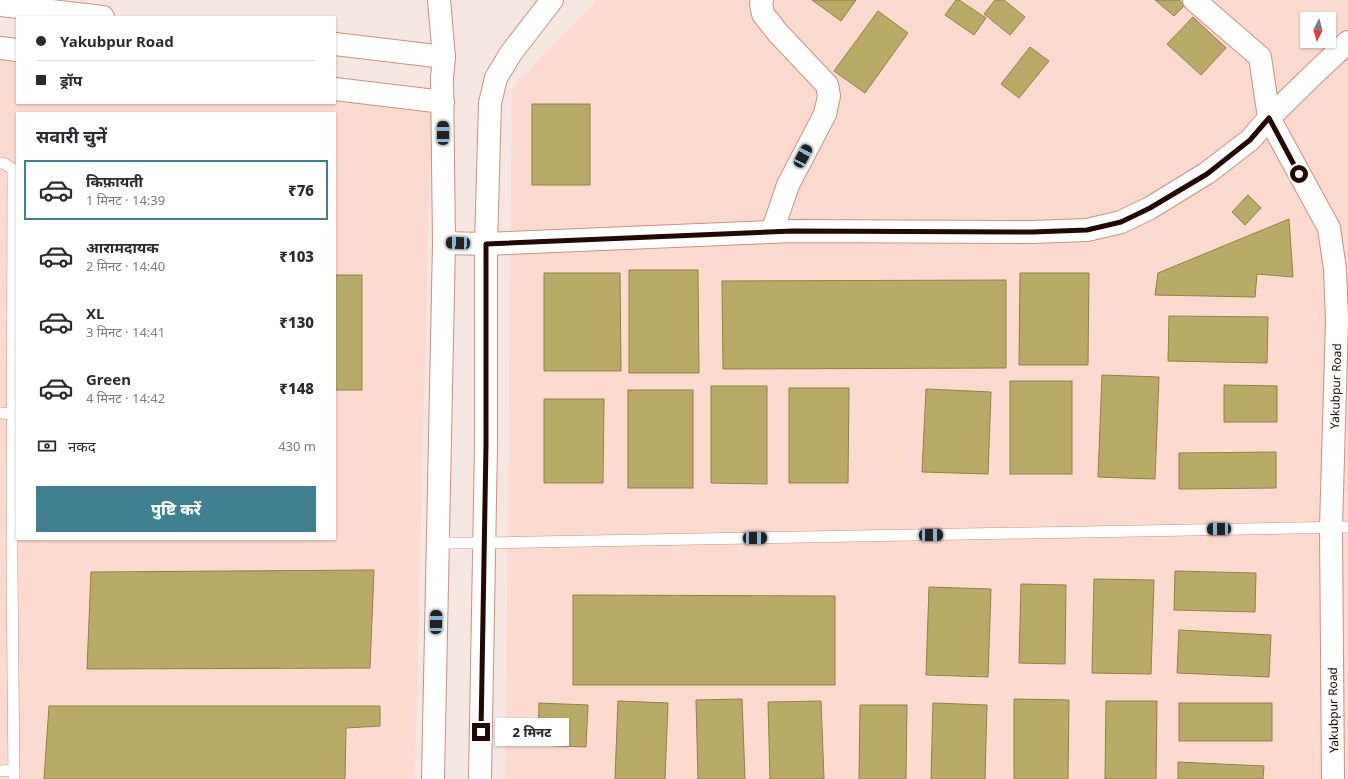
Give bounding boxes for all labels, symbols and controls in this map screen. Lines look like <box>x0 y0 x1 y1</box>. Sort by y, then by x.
north arrow <box>1300 12 1336 48</box>
map controls <box>1300 12 1336 48</box>
text: Yakubpur Road <box>60 31 174 51</box>
text: ड्रॉप <box>60 70 82 90</box>
car <box>437 121 449 145</box>
text: सवारी चुनें <box>36 124 107 148</box>
car <box>792 143 814 169</box>
route start <box>1290 165 1308 183</box>
text: किफ़ायती <box>86 171 143 191</box>
icon: car <box>38 172 74 208</box>
text: ₹76 <box>288 180 314 200</box>
text: 1 मिनट · 14:39 <box>86 191 165 209</box>
text: आरामदायक <box>86 237 159 257</box>
car <box>446 237 470 249</box>
icon: car <box>38 238 74 274</box>
text: ₹103 <box>279 246 314 266</box>
text: 2 मिनट · 14:40 <box>86 257 165 275</box>
text: XL <box>86 303 104 323</box>
icon: car <box>38 304 74 340</box>
text: ₹130 <box>279 312 314 332</box>
text: 3 मिनट · 14:41 <box>86 323 165 341</box>
street label: Yakubpur Road <box>1325 343 1345 429</box>
text: Green <box>86 369 131 389</box>
icon: car <box>38 370 74 406</box>
text: ₹148 <box>279 378 314 398</box>
text: 4 मिनट · 14:42 <box>86 389 165 407</box>
icon: cash <box>36 435 58 457</box>
text: नकद <box>68 436 96 456</box>
text: 430 m <box>278 437 316 455</box>
button: पुष्टि करें <box>36 486 316 532</box>
car <box>1207 523 1231 535</box>
car <box>919 529 943 541</box>
car <box>743 532 767 544</box>
car <box>430 610 442 634</box>
street label: Yakubpur Road <box>1324 667 1342 753</box>
callout: 2 मिनट <box>495 718 569 746</box>
route end <box>472 723 490 741</box>
text: 2 मिनट <box>513 723 551 741</box>

